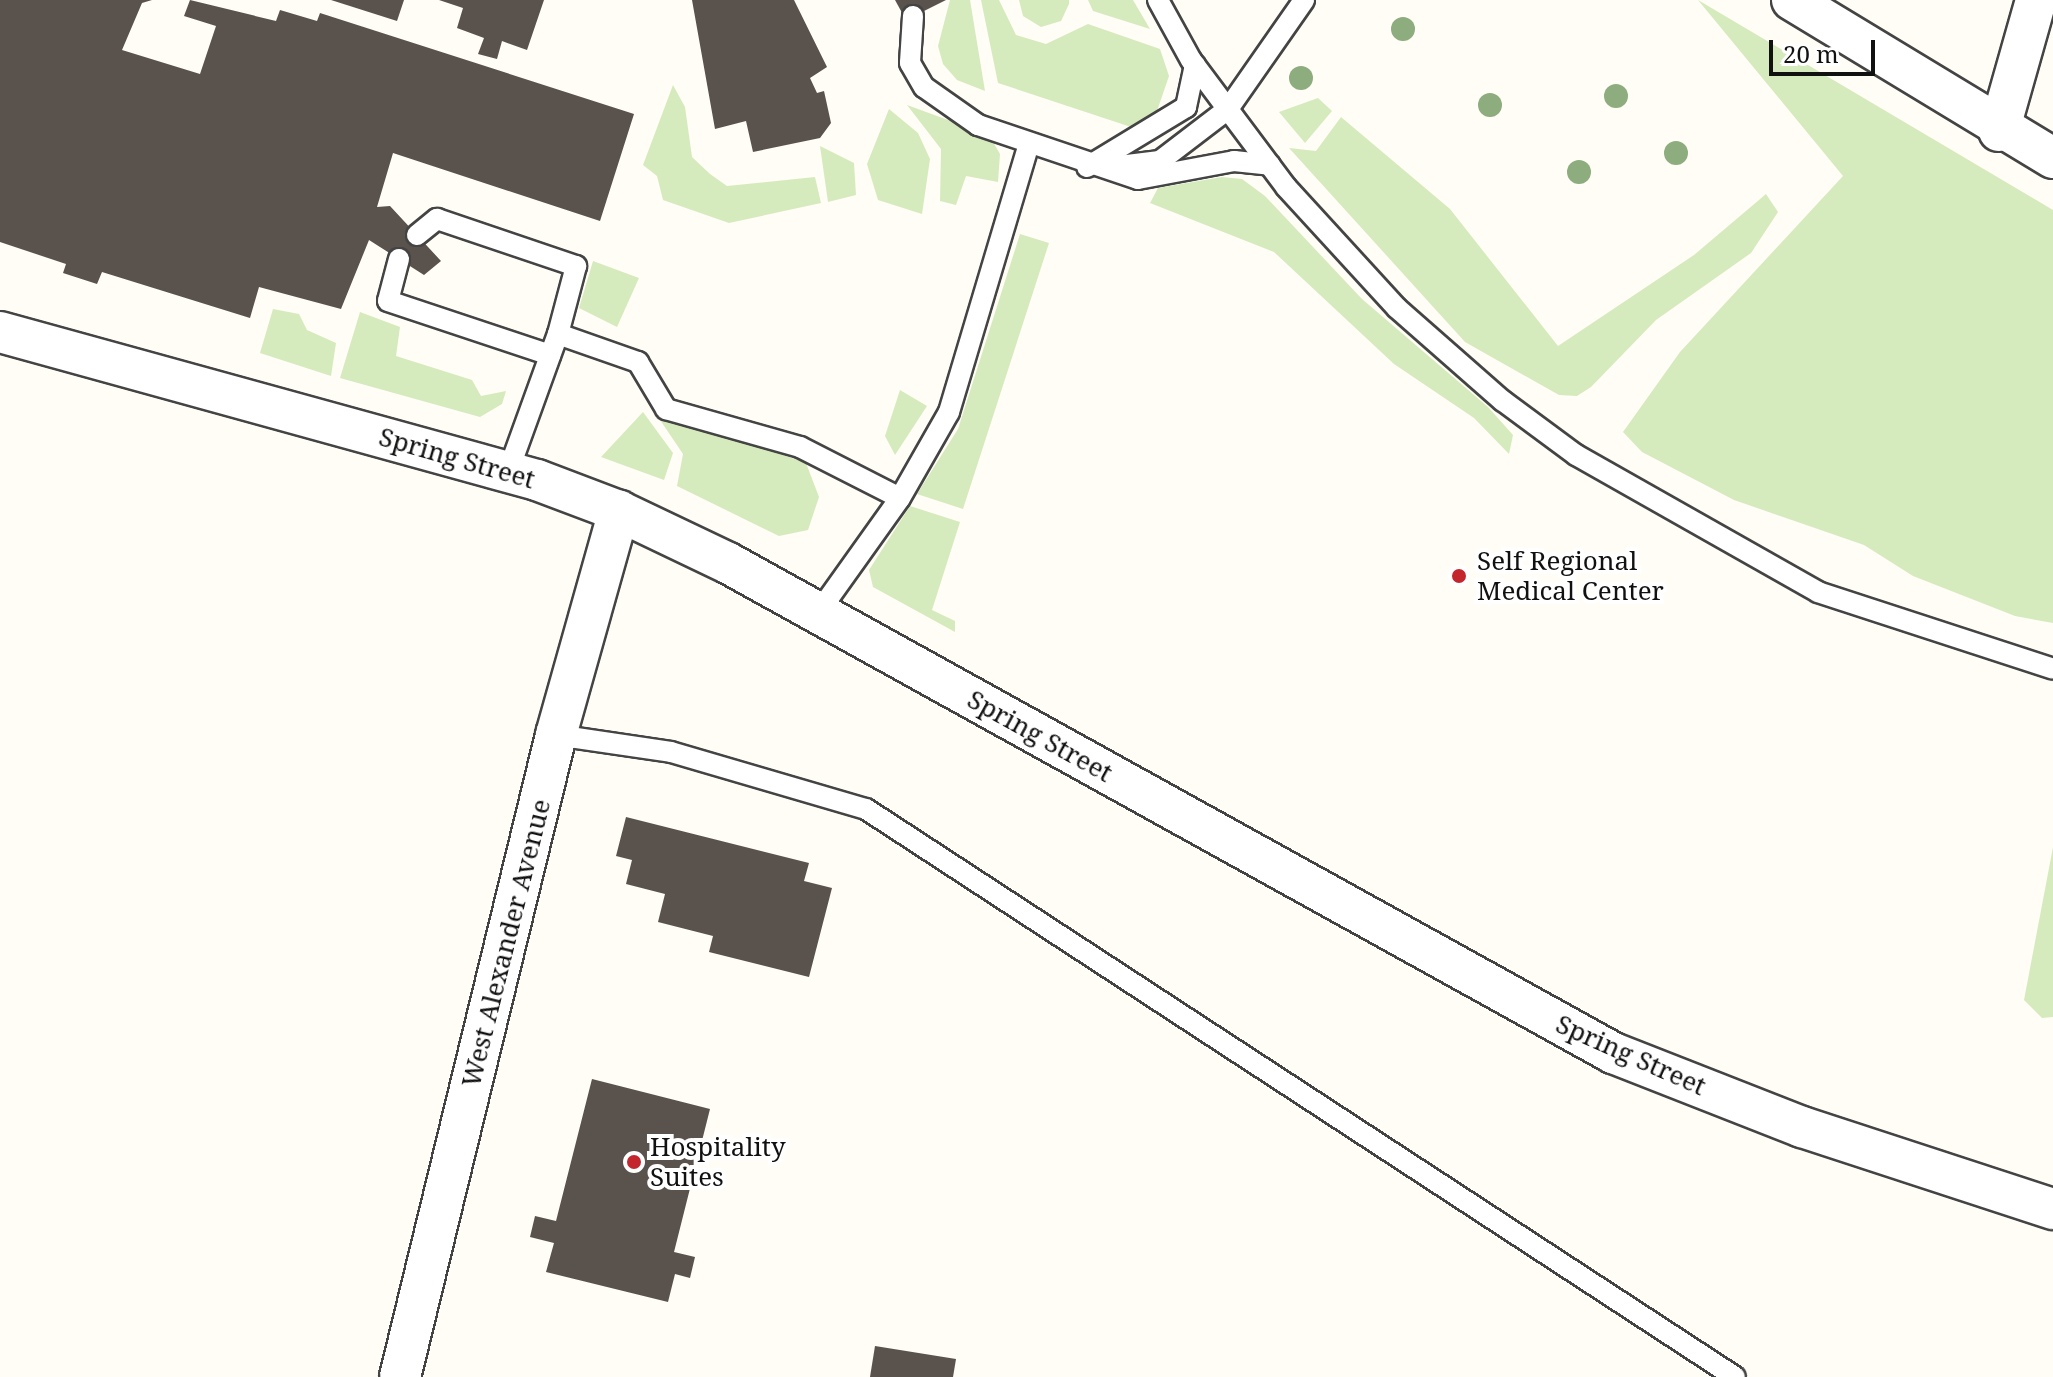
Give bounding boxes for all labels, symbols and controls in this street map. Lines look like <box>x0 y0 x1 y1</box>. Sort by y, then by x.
scale bar <box>1773 24 1879 74</box>
text: 20 m <box>1783 37 1839 70</box>
street label: Spring Street <box>375 421 539 495</box>
place label: Self Regional Medical Center <box>1477 545 1664 606</box>
marker: Self Regional Medical Center <box>1448 565 1470 587</box>
street label: Spring Street <box>962 683 1118 789</box>
street label: West Alexander Avenue <box>455 796 557 1090</box>
street label: Spring Street <box>1551 1008 1711 1102</box>
place label: Hospitality Suites <box>650 1131 786 1192</box>
marker: Hospitality Suites <box>625 1153 643 1171</box>

